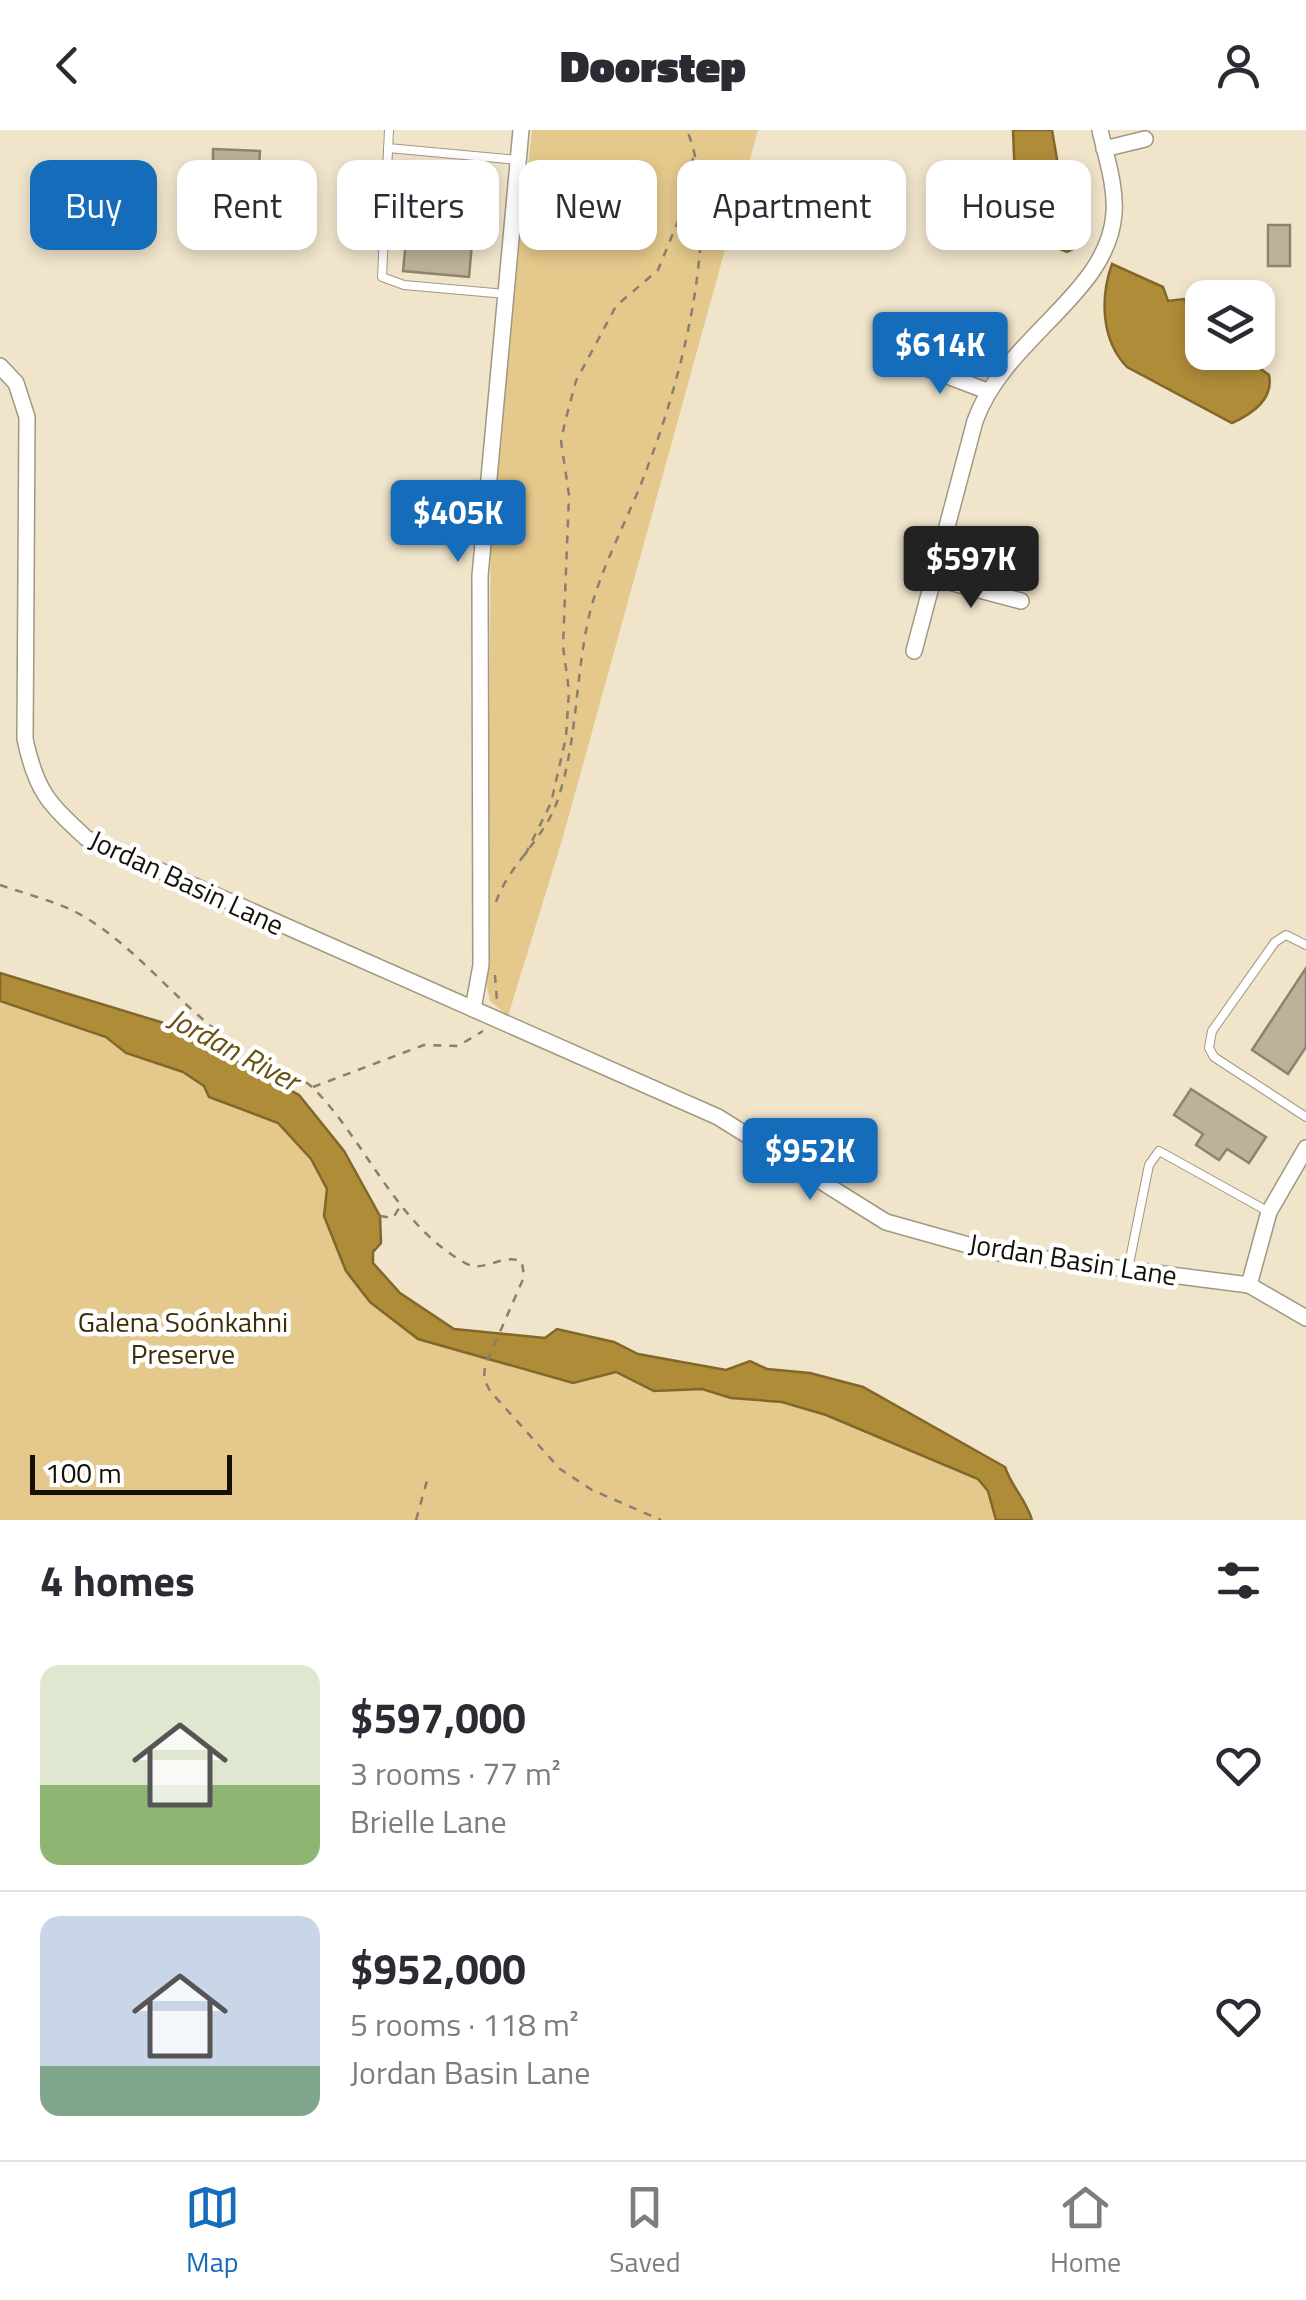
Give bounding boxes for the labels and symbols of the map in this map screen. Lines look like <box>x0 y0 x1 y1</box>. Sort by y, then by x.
pin: $614K <box>870 312 1010 397</box>
pin: $405K <box>388 480 528 565</box>
pin: $597K <box>901 526 1041 611</box>
street label: Jordan Basin Lane <box>83 818 291 946</box>
water label: Jordan River <box>160 995 311 1105</box>
pin: $952K <box>740 1118 880 1203</box>
street label: Jordan Basin Lane <box>966 1221 1180 1297</box>
park label: Galena Soónkahni Preserve <box>78 1300 288 1375</box>
scale bar <box>30 1450 232 1494</box>

